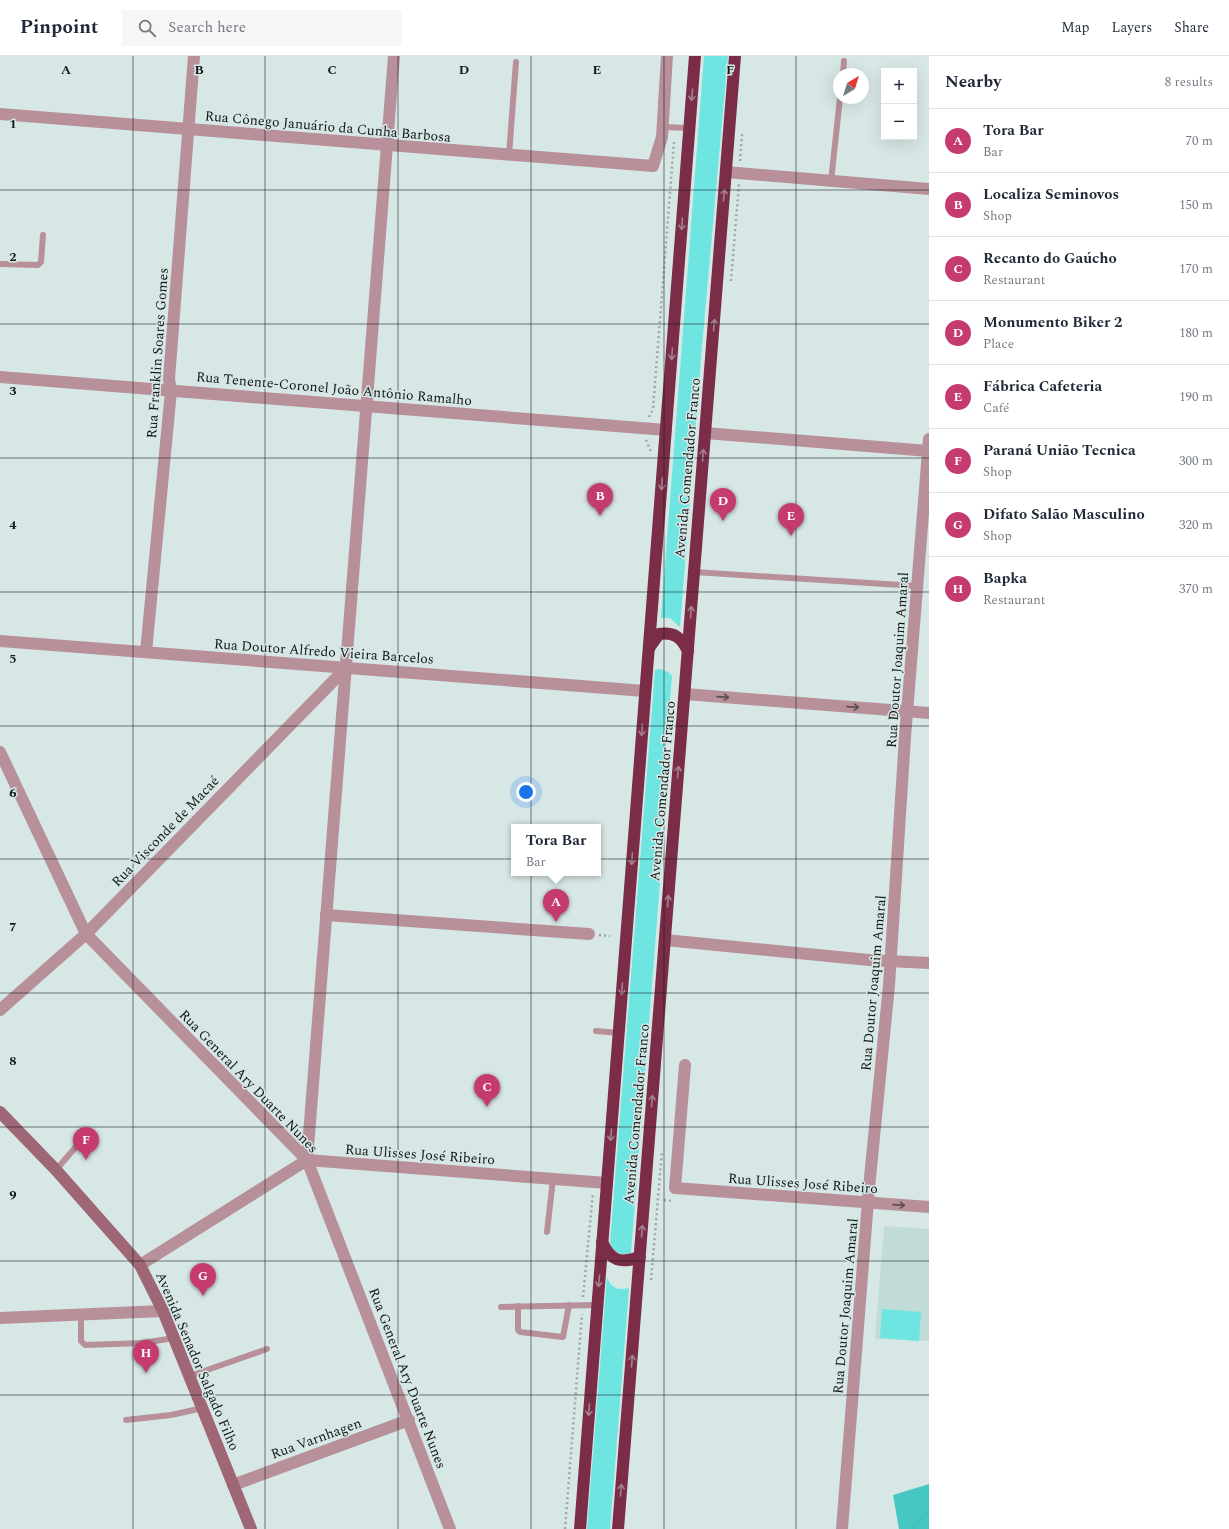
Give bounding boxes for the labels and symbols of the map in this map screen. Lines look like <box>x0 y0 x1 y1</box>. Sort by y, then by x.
text: A <box>61 60 71 80</box>
text: B <box>194 60 204 80</box>
text: C <box>327 60 337 80</box>
text: D <box>459 60 469 80</box>
text: E <box>593 60 602 80</box>
text: F <box>726 60 734 80</box>
north arrow <box>833 68 869 104</box>
one-way arrow <box>688 88 695 101</box>
street label: Rua Cônego Januário da Cunha Barbosa <box>204 105 452 148</box>
text: 1 <box>9 114 17 134</box>
one-way arrow <box>720 189 728 202</box>
one-way arrow <box>678 218 685 231</box>
text: 2 <box>9 247 17 267</box>
street label: Rua Franklin Soares Gomes <box>141 267 174 439</box>
one-way arrow <box>710 319 717 332</box>
one-way arrow <box>668 347 675 360</box>
street label: Rua Tenente-Coronel João Antônio Ramalho <box>195 366 473 411</box>
street label: Avenida Comendador Franco <box>669 377 706 559</box>
text: 3 <box>9 381 17 401</box>
one-way arrow <box>700 449 707 462</box>
one-way arrow <box>658 477 665 490</box>
pin: B <box>587 483 613 516</box>
pin: D <box>710 488 736 521</box>
pin: E <box>778 503 804 536</box>
text: 4 <box>9 515 17 535</box>
street label: Rua Doutor Joaquim Amaral <box>881 571 914 749</box>
one-way arrow <box>687 606 695 619</box>
street label: Rua Doutor Alfredo Vieira Barcelos <box>213 633 435 670</box>
text: 5 <box>9 649 17 669</box>
one-way arrow <box>716 693 729 700</box>
street label: Avenida Comendador Franco <box>644 700 681 882</box>
one-way arrow <box>846 703 859 710</box>
one-way arrow <box>639 723 646 736</box>
one-way arrow <box>675 766 682 779</box>
street label: Rua Visconde de Macaé <box>107 771 224 892</box>
your location <box>516 782 536 802</box>
text: 6 <box>9 783 17 803</box>
one-way arrow <box>629 852 636 865</box>
pin: A <box>543 889 569 922</box>
street label: Rua Doutor Joaquim Amaral <box>855 894 892 1072</box>
one-way arrow <box>665 895 672 908</box>
text: 7 <box>9 917 17 937</box>
one-way arrow <box>619 982 626 995</box>
street label: Rua General Ary Duarte Nunes <box>174 1005 323 1158</box>
street label: Avenida Comendador Franco <box>618 1023 655 1205</box>
text: 8 <box>9 1051 17 1071</box>
pin: C <box>474 1074 500 1107</box>
one-way arrow <box>649 1095 656 1108</box>
pin: F <box>73 1127 99 1160</box>
one-way arrow <box>607 1128 614 1141</box>
street label: Rua Ulisses José Ribeiro <box>344 1139 496 1170</box>
street label: Rua Ulisses José Ribeiro <box>727 1168 879 1199</box>
text: 9 <box>9 1185 17 1205</box>
one-way arrow <box>892 1202 905 1209</box>
street label: Rua Doutor Joaquim Amaral <box>827 1217 864 1395</box>
one-way arrow <box>638 1225 646 1238</box>
pin: G <box>190 1263 216 1296</box>
street label: Avenida Senador Salgado Filho <box>150 1269 245 1454</box>
one-way arrow <box>596 1274 603 1287</box>
street label: Rua General Ary Duarte Nunes <box>363 1284 452 1472</box>
pin: H <box>133 1340 159 1373</box>
one-way arrow <box>628 1355 635 1368</box>
one-way arrow <box>586 1403 593 1416</box>
street label: Rua Varnhagen <box>268 1412 364 1465</box>
one-way arrow <box>618 1484 625 1497</box>

